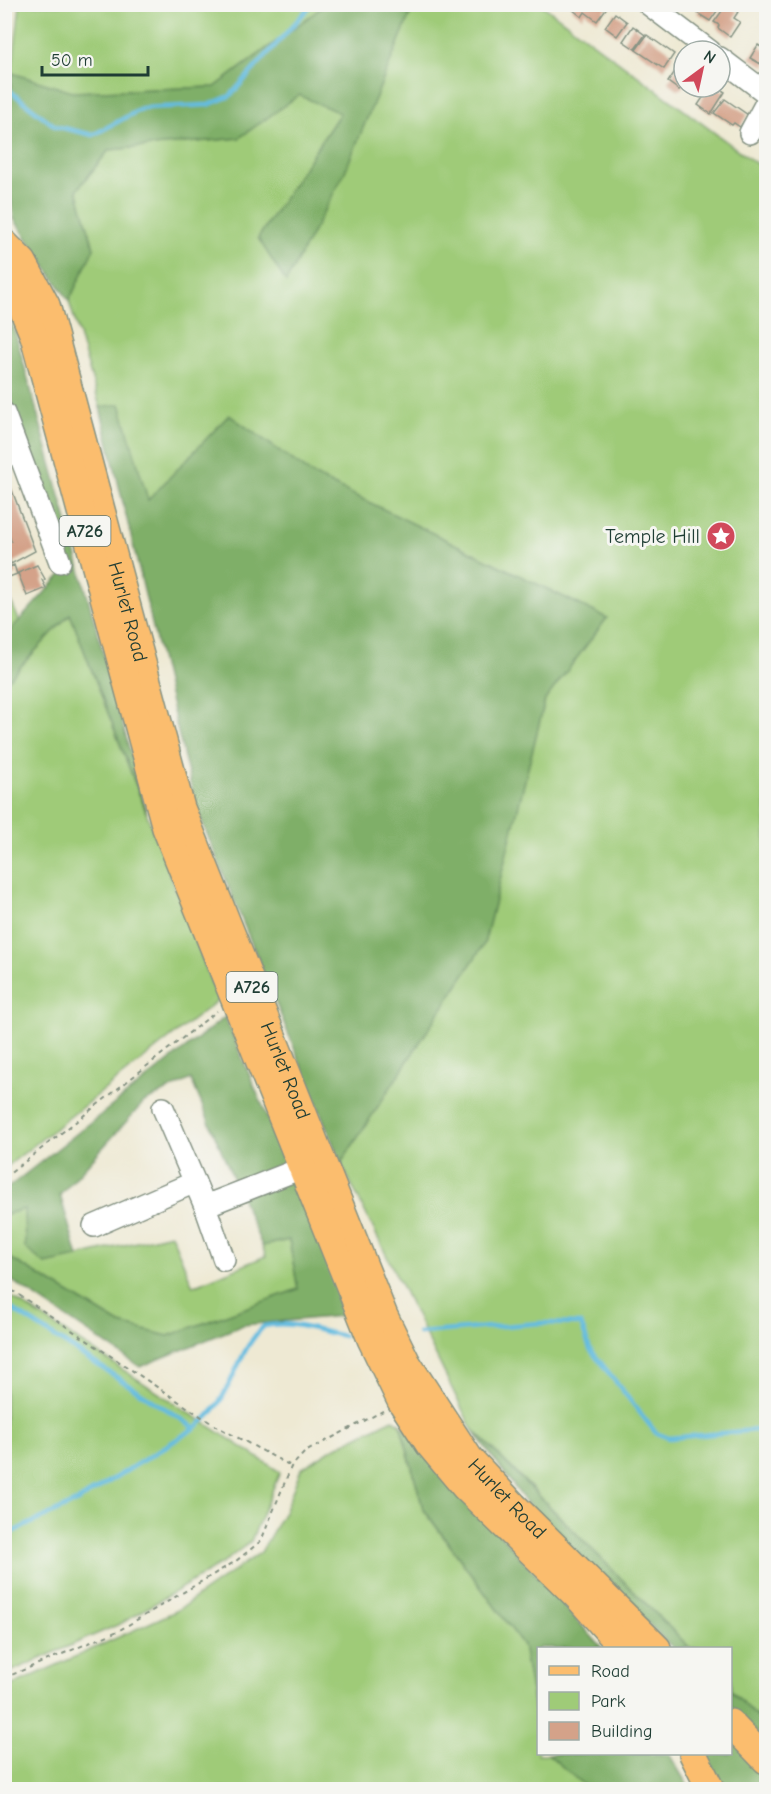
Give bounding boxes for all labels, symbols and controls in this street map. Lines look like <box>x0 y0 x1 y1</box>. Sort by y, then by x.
scale bar <box>42 39 148 77</box>
north arrow <box>672 39 732 99</box>
text: N <box>700 47 719 68</box>
text: 50 m <box>51 50 93 71</box>
road number: A726 <box>60 516 110 546</box>
place icon: Temple Hill <box>705 520 737 552</box>
place label: Temple Hill <box>605 525 700 548</box>
street label: Hurlet Road <box>104 559 153 664</box>
road number: A726 <box>226 972 278 1002</box>
street label: Hurlet Road <box>256 1018 316 1122</box>
street label: Hurlet Road <box>464 1453 551 1543</box>
legend <box>537 1647 732 1755</box>
text: Road <box>591 1661 630 1682</box>
text: Park <box>591 1691 626 1712</box>
text: Building <box>591 1721 653 1742</box>

